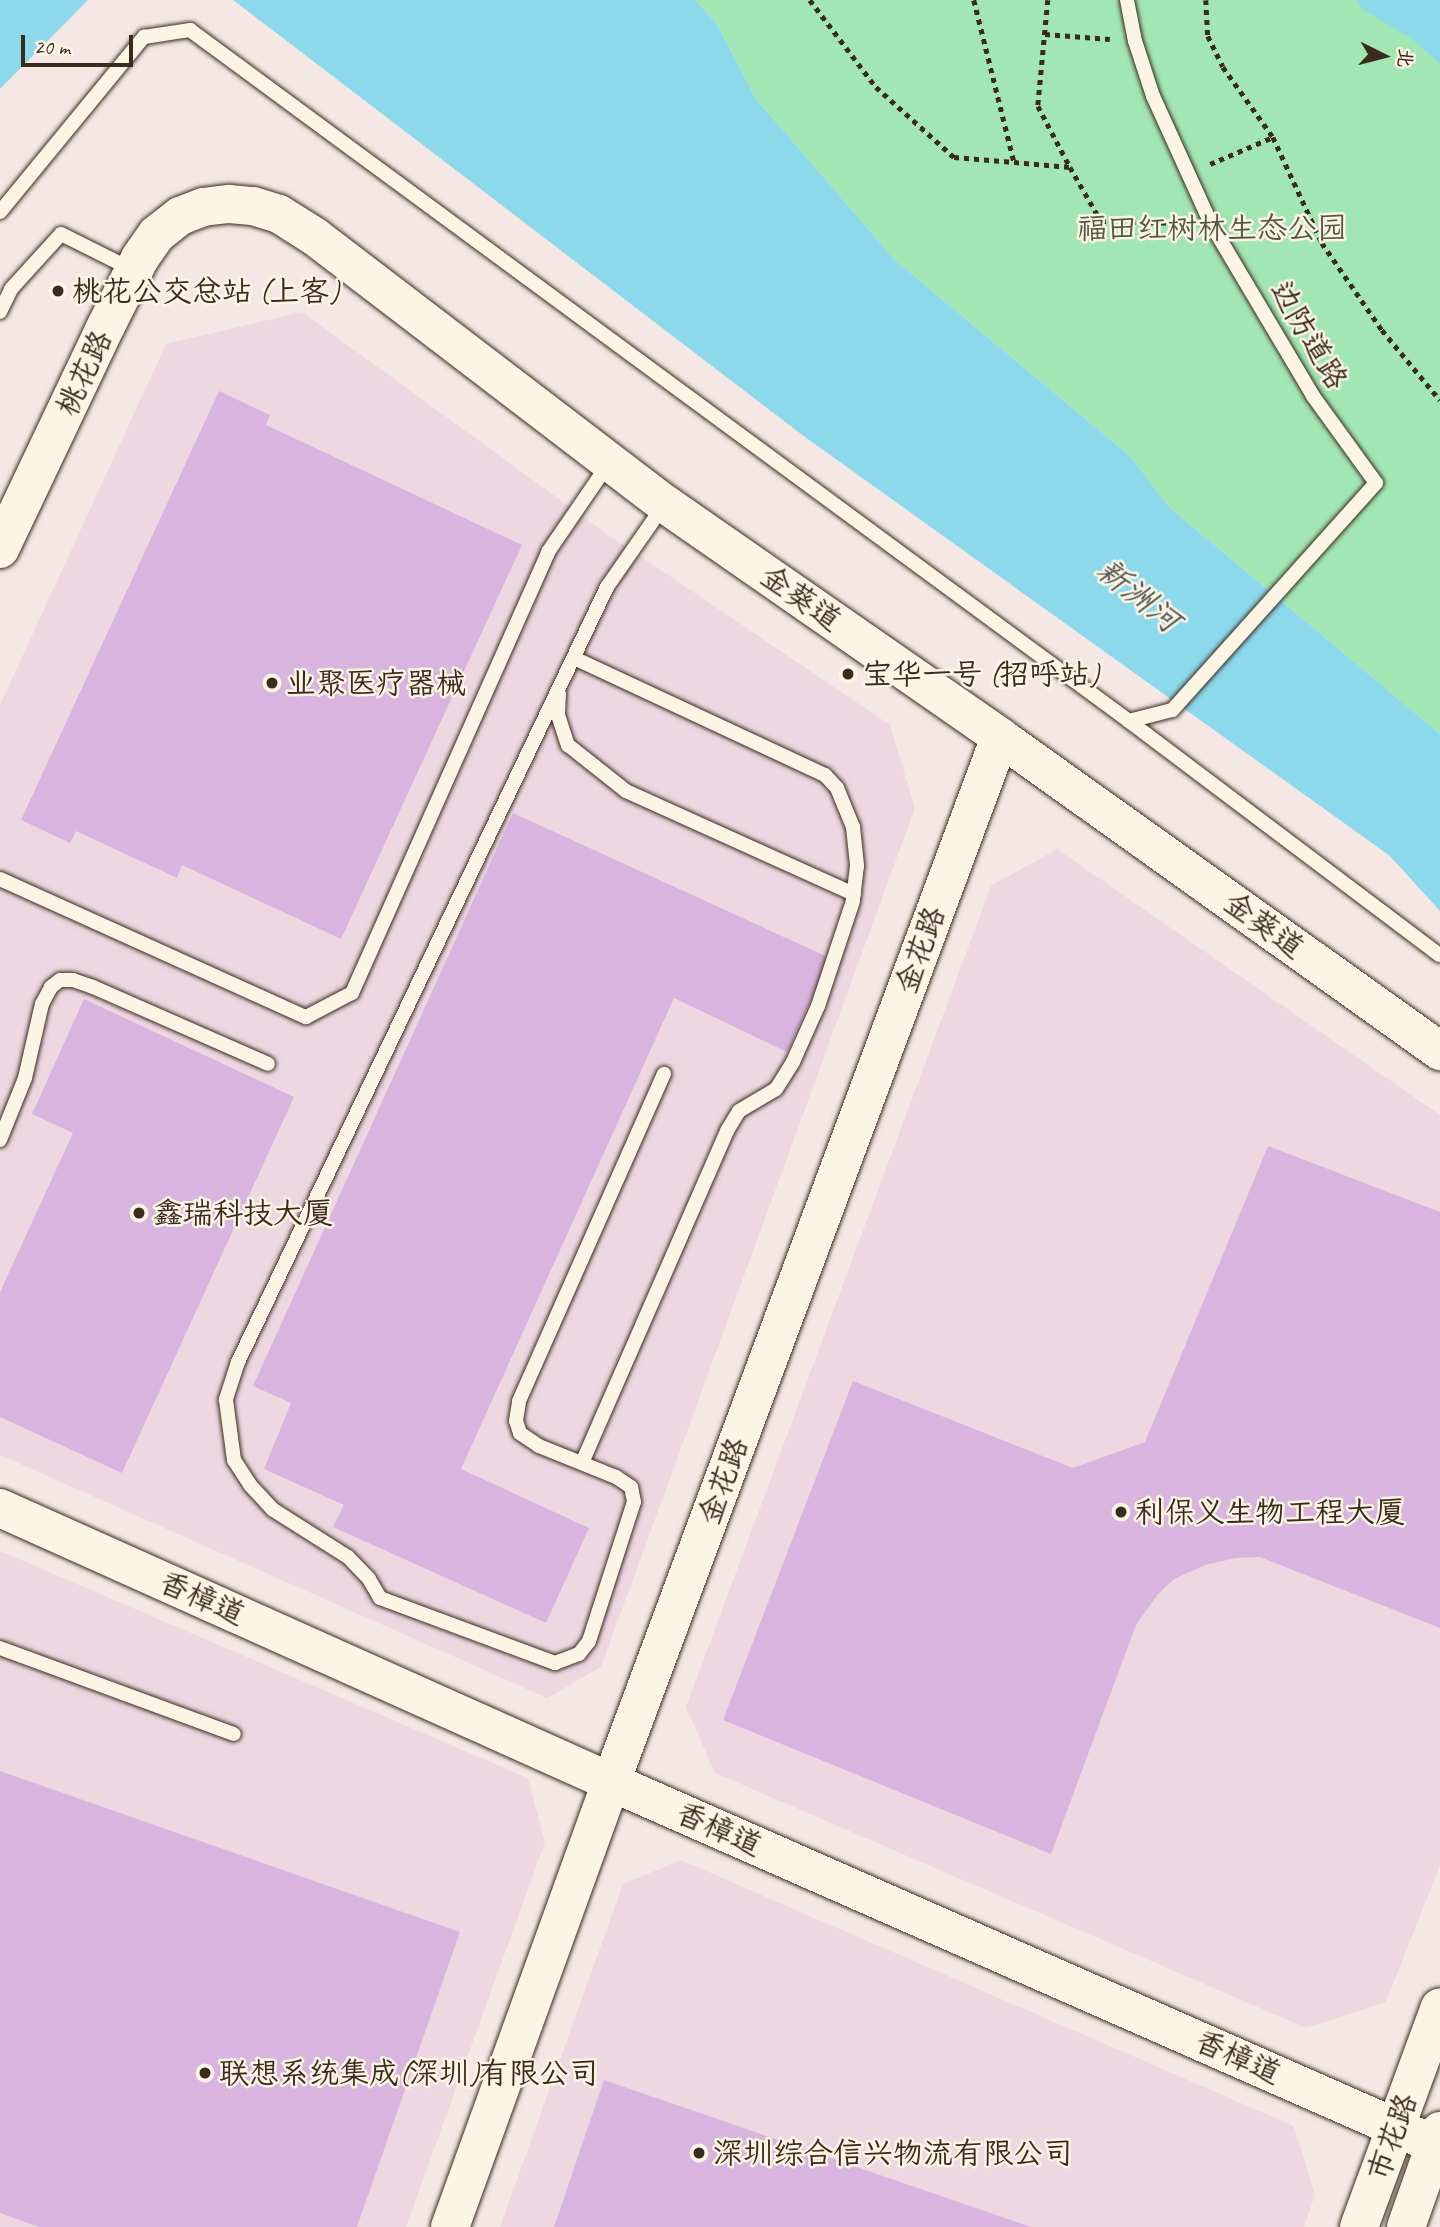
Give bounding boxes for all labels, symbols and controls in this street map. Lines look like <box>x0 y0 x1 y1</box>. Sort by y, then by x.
scale bar <box>24 21 136 65</box>
north arrow <box>1349 21 1419 91</box>
text: 20 m <box>34 34 70 60</box>
text: 北 <box>1392 47 1418 69</box>
park label: 福田红树林生态公园 <box>1077 210 1347 246</box>
place label: 桃花公交总站 (上客) <box>72 273 339 309</box>
street label: 边防道路 <box>1263 274 1355 396</box>
marker: 桃花公交总站 (上客) <box>50 283 66 299</box>
street label: 桃花路 <box>49 325 119 421</box>
water label: 新洲河 <box>1089 551 1187 641</box>
street label: 金葵道 <box>754 557 848 639</box>
place label: 宝华一号 (招呼站) <box>862 656 1099 692</box>
place label: 业聚医疗器械 <box>286 665 466 701</box>
marker: 宝华一号 (招呼站) <box>840 666 856 682</box>
marker: 业聚医疗器械 <box>264 675 280 691</box>
street label: 金葵道 <box>1217 884 1311 966</box>
street label: 金花路 <box>888 902 952 998</box>
place label: 鑫瑞科技大厦 <box>153 1195 333 1231</box>
marker: 鑫瑞科技大厦 <box>131 1205 147 1221</box>
street label: 金花路 <box>691 1433 755 1529</box>
place label: 利保义生物工程大厦 <box>1135 1494 1405 1530</box>
marker: 利保义生物工程大厦 <box>1113 1504 1129 1520</box>
street label: 香樟道 <box>154 1563 250 1633</box>
street label: 香樟道 <box>671 1794 767 1864</box>
street label: 香樟道 <box>1190 2022 1286 2092</box>
place label: 联想系统集成(深圳)有限公司 <box>219 2055 599 2091</box>
marker: 联想系统集成(深圳)有限公司 <box>197 2065 213 2081</box>
street label: 市花路 <box>1360 2089 1424 2185</box>
place label: 深圳综合信兴物流有限公司 <box>713 2135 1073 2171</box>
marker: 深圳综合信兴物流有限公司 <box>691 2145 707 2161</box>

